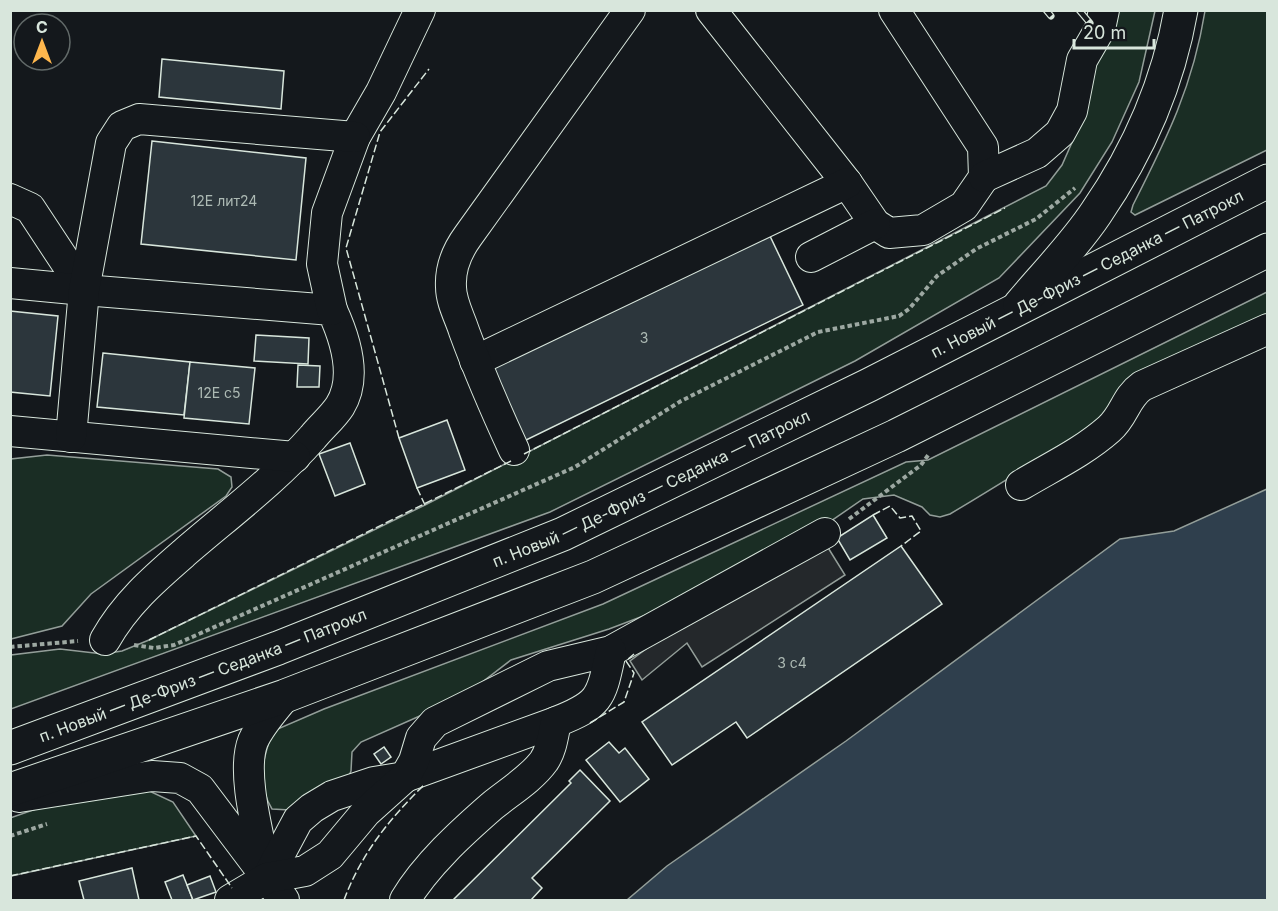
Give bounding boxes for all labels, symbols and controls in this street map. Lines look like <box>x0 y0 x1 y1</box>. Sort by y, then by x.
north arrow <box>12 12 72 72</box>
scale bar <box>1074 12 1154 50</box>
text: С <box>36 17 48 37</box>
text: 20 m <box>1083 22 1126 43</box>
street label: п. Новый — Де-Фриз — Седанка — Патрокл <box>927 185 1247 362</box>
house number: 12Е лит24 <box>191 192 257 209</box>
house number: 3 <box>640 329 648 346</box>
house number: 12Е с5 <box>197 384 241 401</box>
street label: п. Новый — Де-Фриз — Седанка — Патрокл <box>489 405 813 571</box>
street label: п. Новый — Де-Фриз — Седанка — Патрокл <box>36 604 369 746</box>
house number: 3 с4 <box>777 654 807 671</box>

